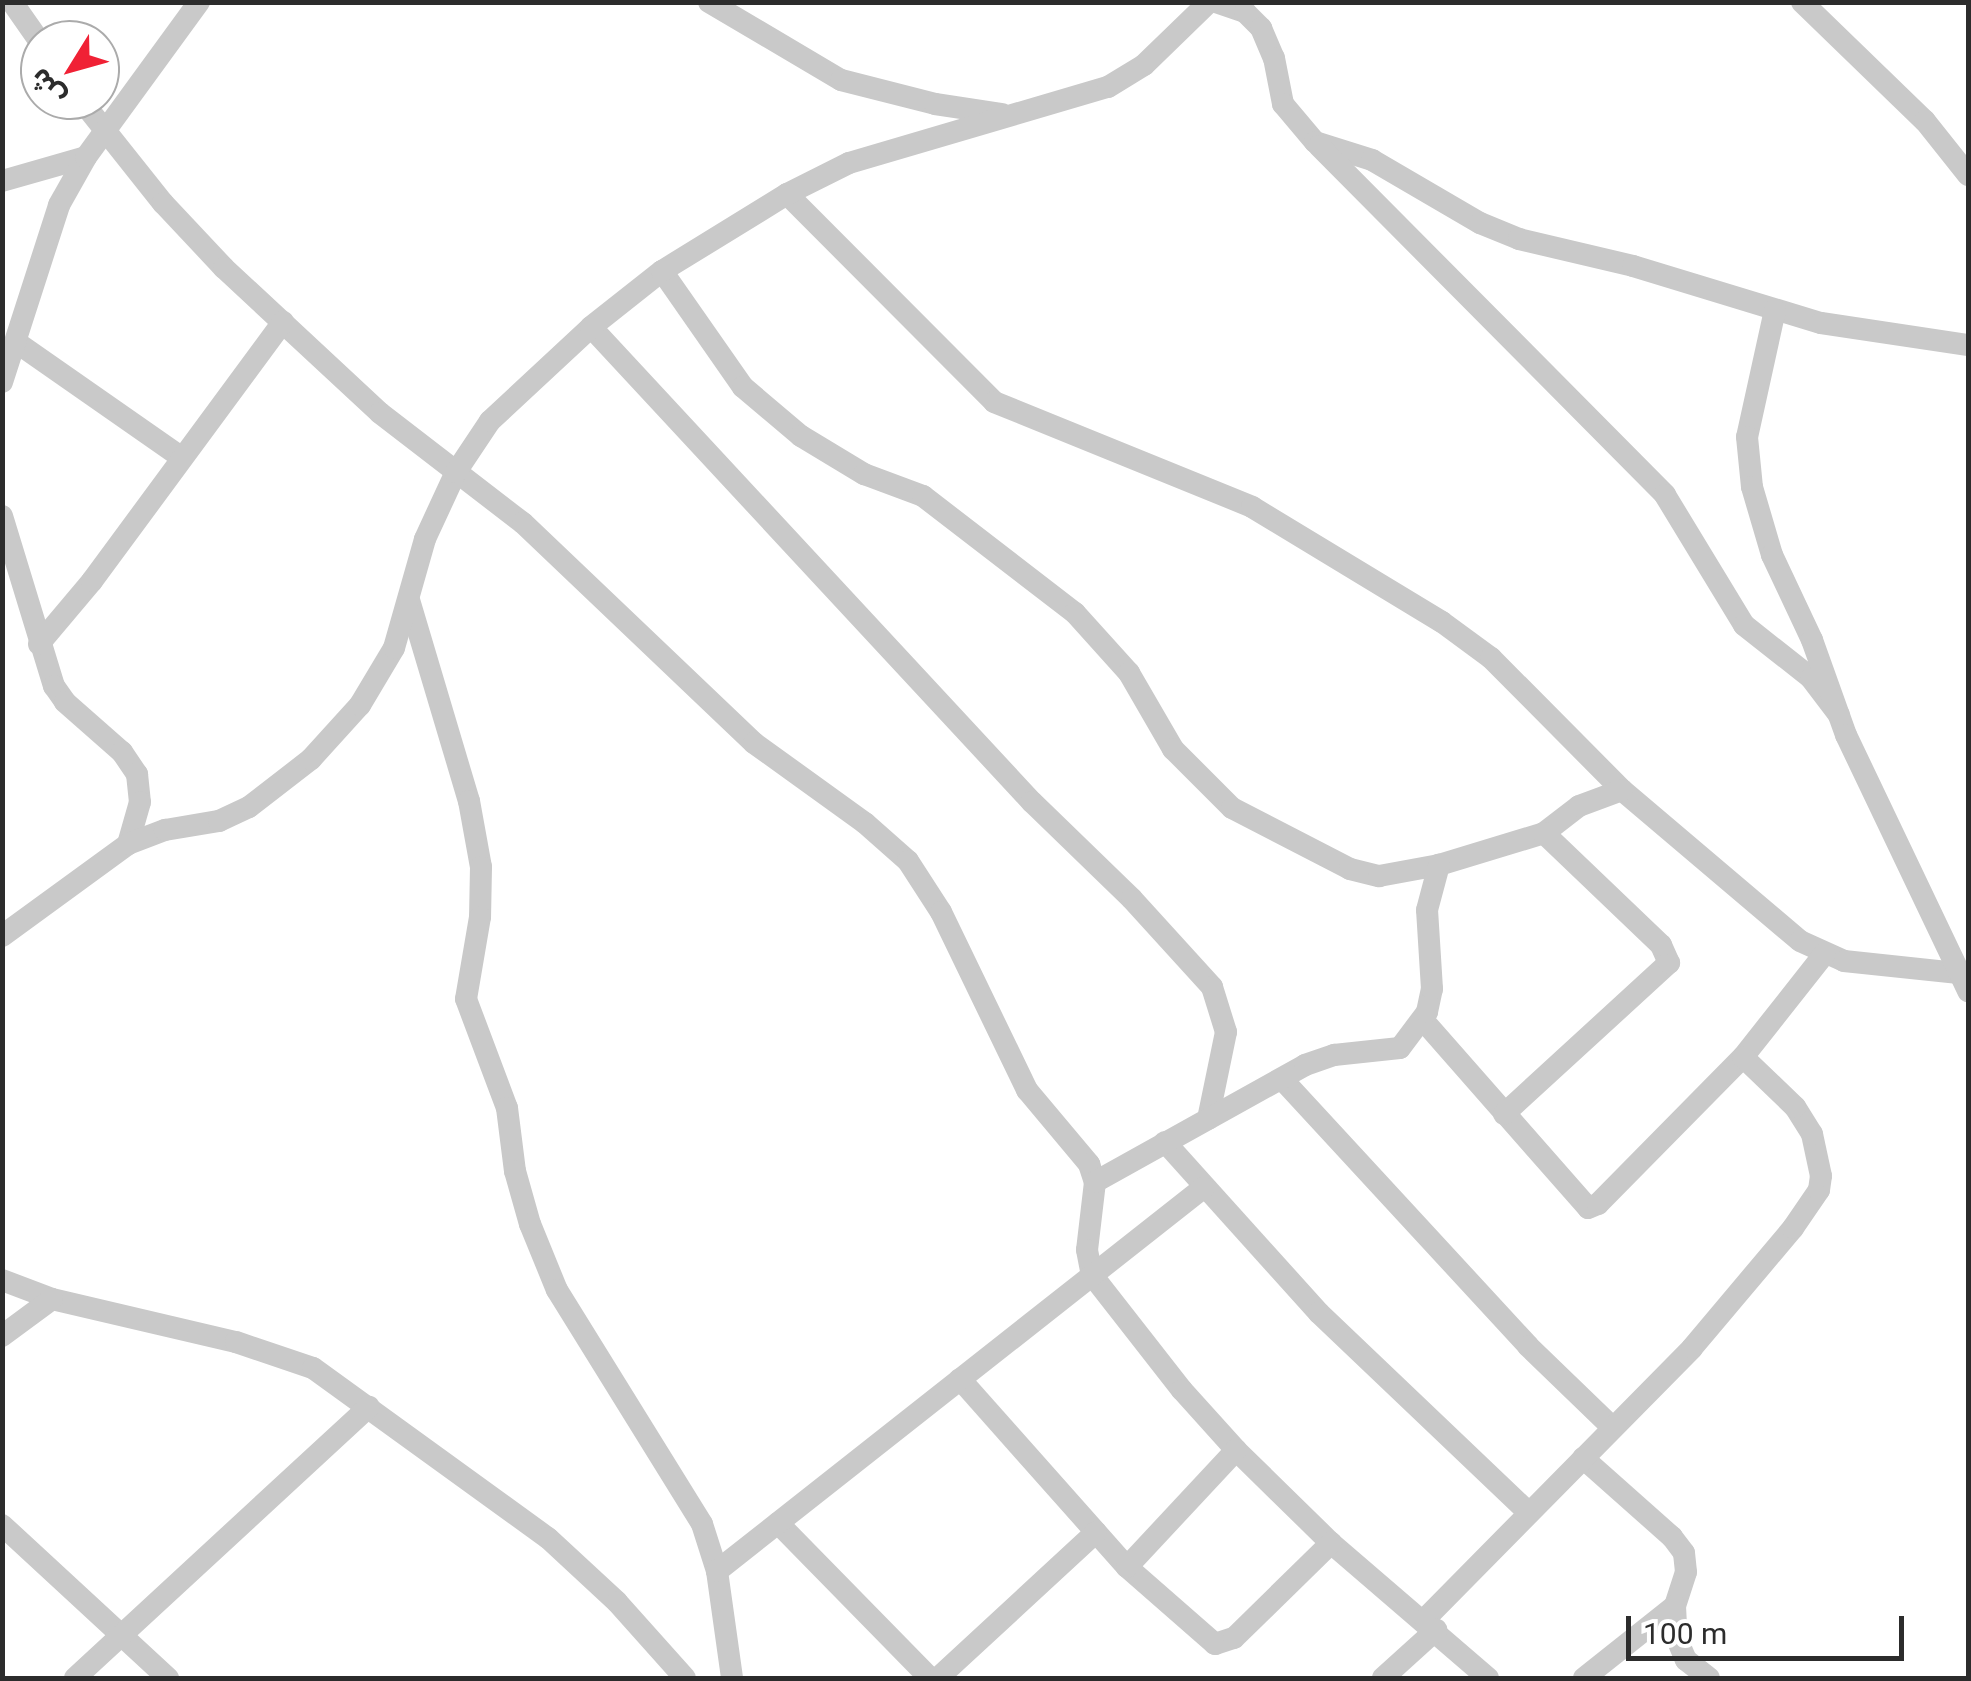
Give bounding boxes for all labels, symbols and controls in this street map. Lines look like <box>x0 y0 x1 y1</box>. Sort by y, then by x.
north arrow <box>20 20 120 120</box>
text: ش <box>23 62 72 112</box>
scale bar <box>1631 1596 1908 1658</box>
text: 100 m <box>1643 1616 1727 1651</box>

